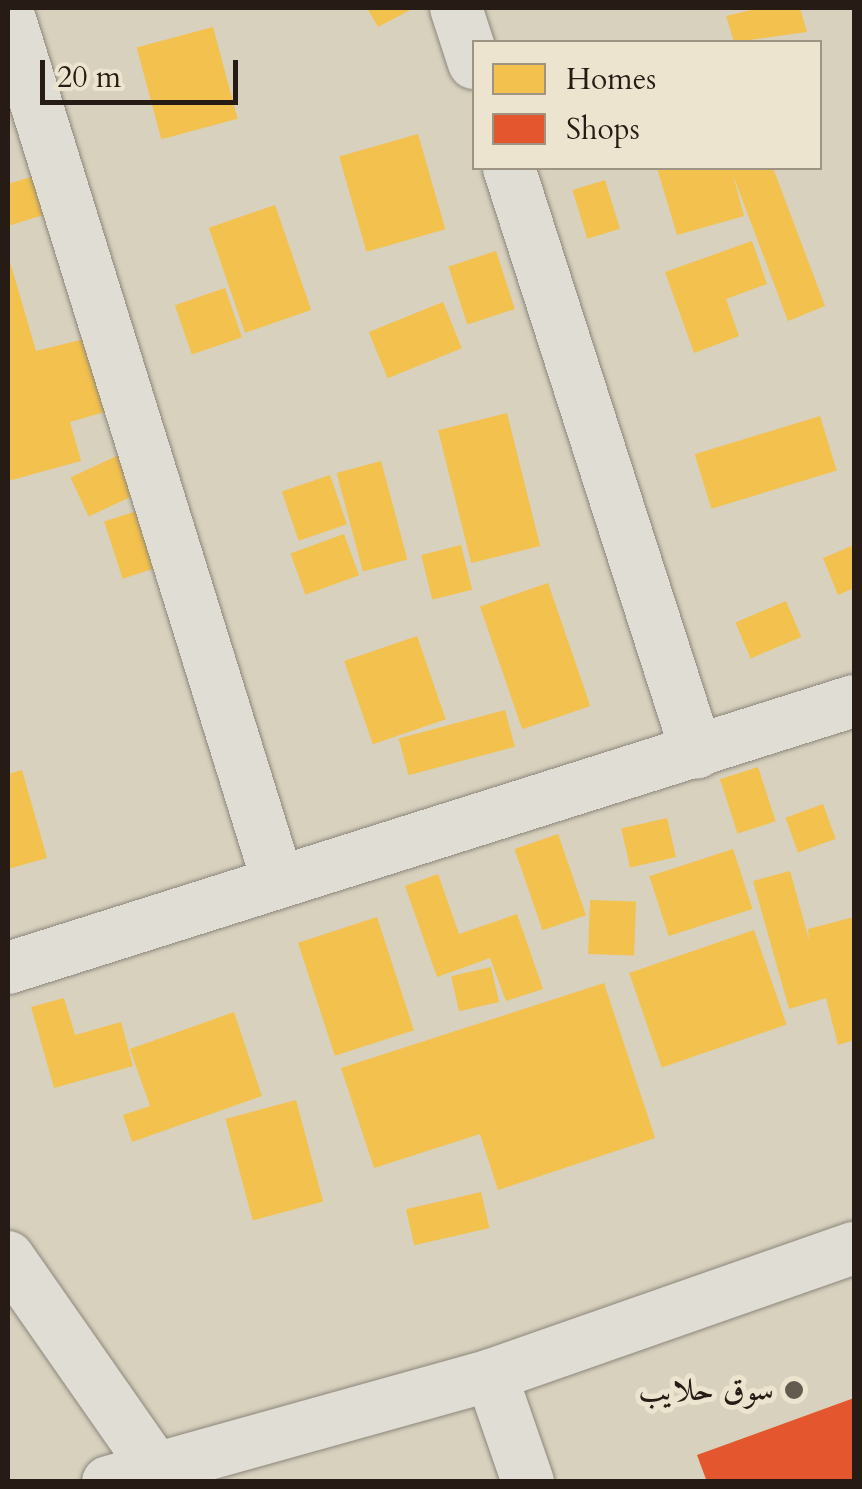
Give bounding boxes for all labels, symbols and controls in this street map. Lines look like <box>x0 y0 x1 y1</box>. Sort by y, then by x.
scale bar <box>45 40 242 102</box>
legend <box>472 40 822 170</box>
text: 20 m <box>57 57 121 98</box>
text: Homes <box>566 59 656 100</box>
text: Shops <box>566 109 640 150</box>
place label: سوق حلايب <box>639 1371 774 1409</box>
marker: سوق حلايب <box>783 1379 805 1401</box>

